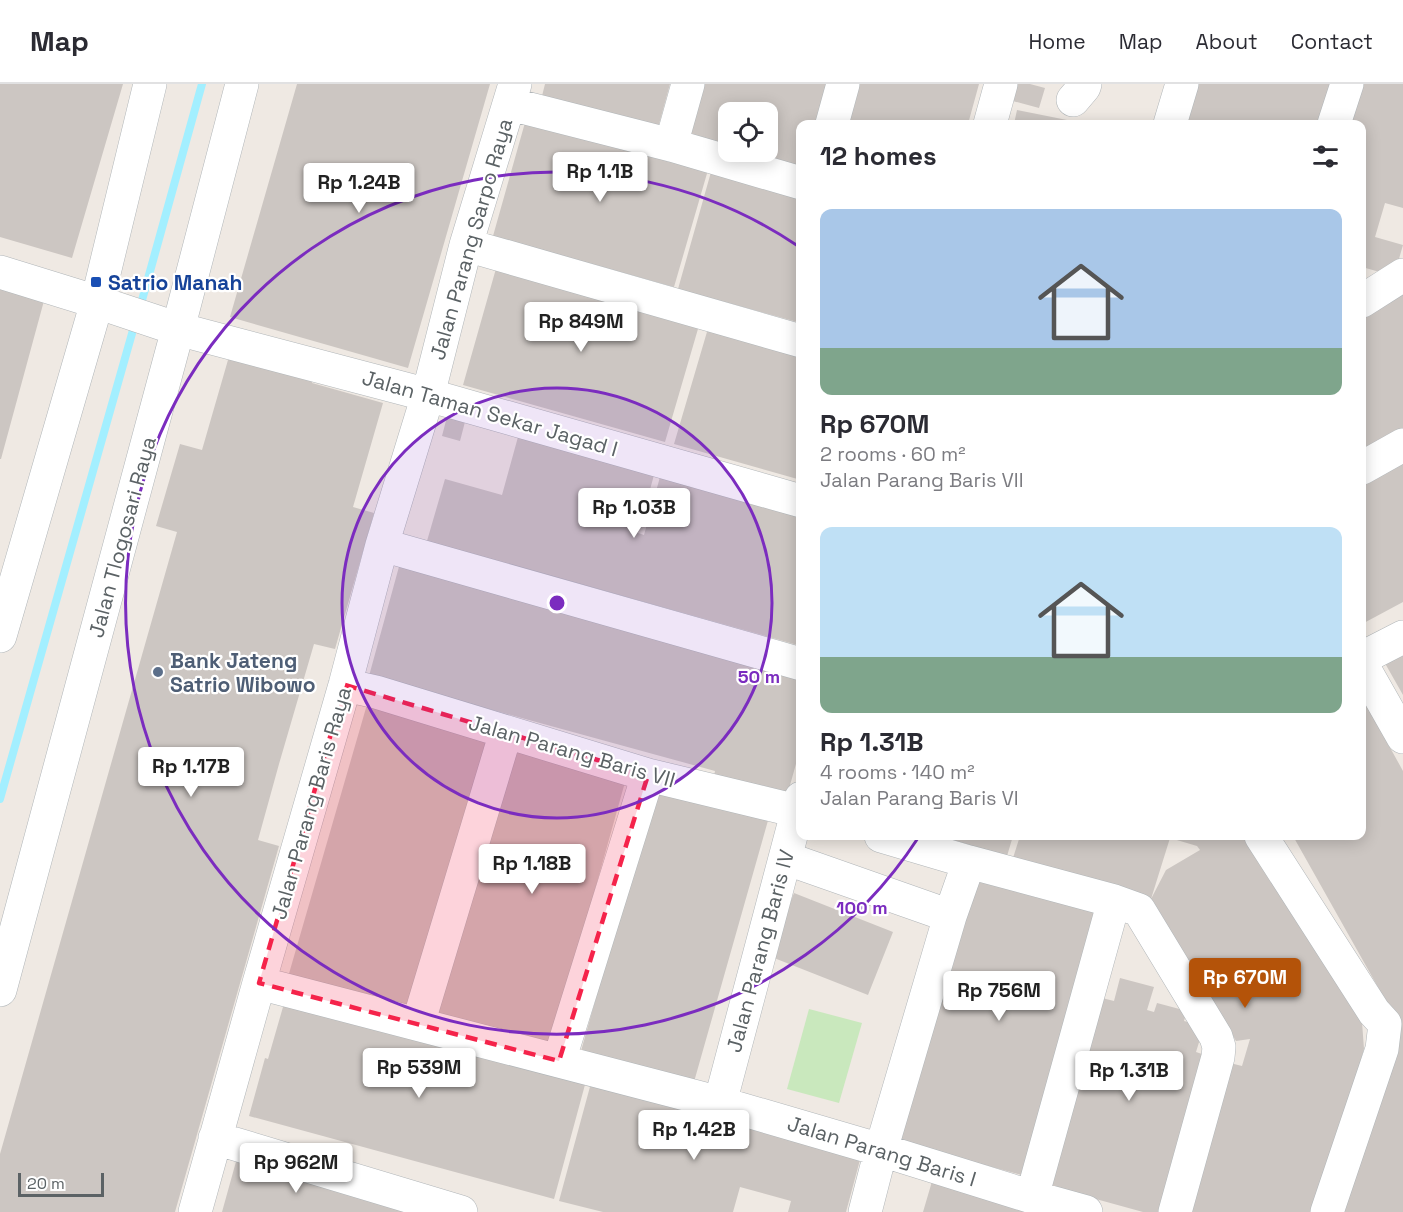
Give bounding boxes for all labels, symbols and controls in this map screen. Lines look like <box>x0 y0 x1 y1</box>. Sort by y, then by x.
text: Map <box>30 23 89 59</box>
text: Home <box>1028 28 1086 55</box>
text: Map <box>1119 28 1163 55</box>
text: About <box>1196 28 1258 55</box>
text: Contact <box>1291 28 1373 55</box>
map controls <box>718 102 778 162</box>
button: locate <box>718 102 778 162</box>
street label: Jalan Parang Sarpo Raya <box>424 115 518 363</box>
text: 12 homes <box>820 139 937 173</box>
icon: filters <box>1309 140 1342 173</box>
pin: Rp 1.1B <box>545 152 655 203</box>
text: Rp 1.1B <box>567 158 633 184</box>
pin: Rp 1.24B <box>297 163 421 214</box>
text: Rp 1.24B <box>317 169 401 195</box>
icon: home <box>1027 248 1135 356</box>
place label: Satrio Manah <box>108 269 242 296</box>
marker: Satrio Manah <box>89 275 103 289</box>
pin: Rp 849M <box>526 302 636 353</box>
text: Rp 849M <box>538 308 624 334</box>
street label: Jalan Taman Sekar Jagad I <box>359 364 621 462</box>
text: Rp 670M <box>820 407 929 441</box>
street label: Jalan Tlogosari Raya <box>82 433 162 641</box>
text: 2 rooms · 60 m² <box>820 441 966 467</box>
text: Jalan Parang Baris VII <box>820 467 1024 493</box>
pin: Rp 1.03B <box>572 488 696 539</box>
text: Rp 1.03B <box>592 494 676 520</box>
icon: home <box>1027 566 1135 674</box>
centre of rings <box>547 593 567 613</box>
place label: Bank Jateng Satrio Wibowo <box>170 647 316 698</box>
marker: Bank Jateng Satrio Wibowo <box>151 665 165 679</box>
text: 50 m <box>738 665 780 688</box>
street label: Jalan Parang Baris Raya <box>265 684 357 922</box>
street label: Jalan Parang Baris VII <box>466 709 678 793</box>
text: Rp 1.31B <box>820 725 923 759</box>
pin: Rp 1.17B <box>129 747 253 798</box>
text: Rp 1.17B <box>152 753 230 779</box>
text: 4 rooms · 140 m² <box>820 759 975 785</box>
text: Jalan Parang Baris VI <box>820 785 1019 811</box>
pin: Rp 1.18B <box>470 844 594 895</box>
street label: Jalan Parang Baris IV <box>720 847 800 1055</box>
text: Rp 1.18B <box>493 850 571 876</box>
text: 100 m <box>836 896 888 919</box>
pin: Rp 670M <box>1190 958 1300 1009</box>
text: Rp 670M <box>1203 964 1287 990</box>
pin: Rp 756M <box>944 971 1054 1022</box>
text: Rp 756M <box>957 977 1041 1003</box>
pin: Rp 539M <box>364 1048 474 1099</box>
pin: Rp 1.31B <box>1067 1051 1191 1102</box>
text: Rp 539M <box>377 1054 461 1080</box>
text: Rp 1.31B <box>1089 1057 1169 1083</box>
street label: Jalan Parang Baris I <box>784 1109 980 1193</box>
pin: Rp 1.42B <box>632 1110 756 1161</box>
text: Rp 1.42B <box>652 1116 736 1142</box>
pin: Rp 962M <box>241 1143 351 1194</box>
text: Rp 962M <box>254 1149 338 1175</box>
scale bar <box>18 1170 104 1198</box>
text: 20 m <box>27 1173 65 1194</box>

